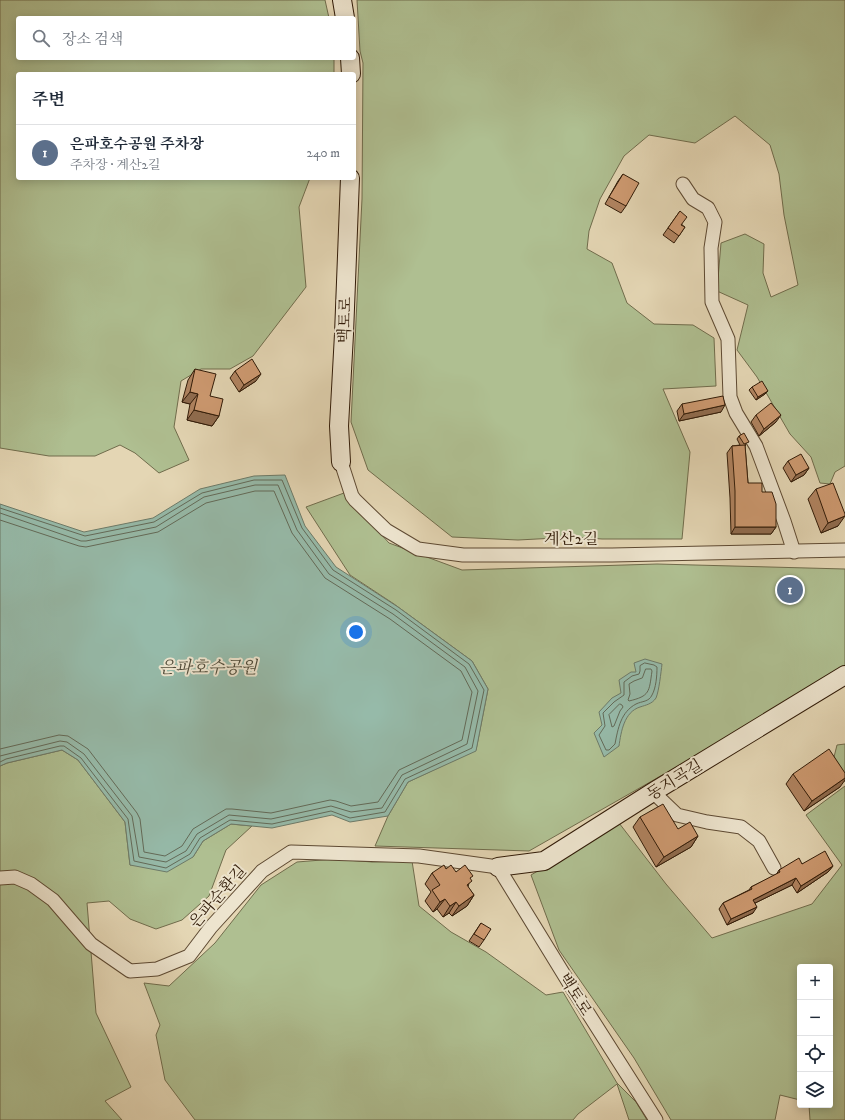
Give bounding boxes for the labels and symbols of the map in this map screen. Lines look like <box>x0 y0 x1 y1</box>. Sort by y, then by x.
street label: 백토로 <box>334 296 356 344</box>
street label: 계산2길 <box>544 529 598 549</box>
pin: 1 <box>777 575 803 605</box>
your location <box>346 622 366 642</box>
water label: 은파호수공원 <box>159 657 259 679</box>
street label: 동지곡길 <box>643 755 706 805</box>
street label: 은파순환길 <box>185 861 251 932</box>
street label: 백토로 <box>554 970 596 1020</box>

